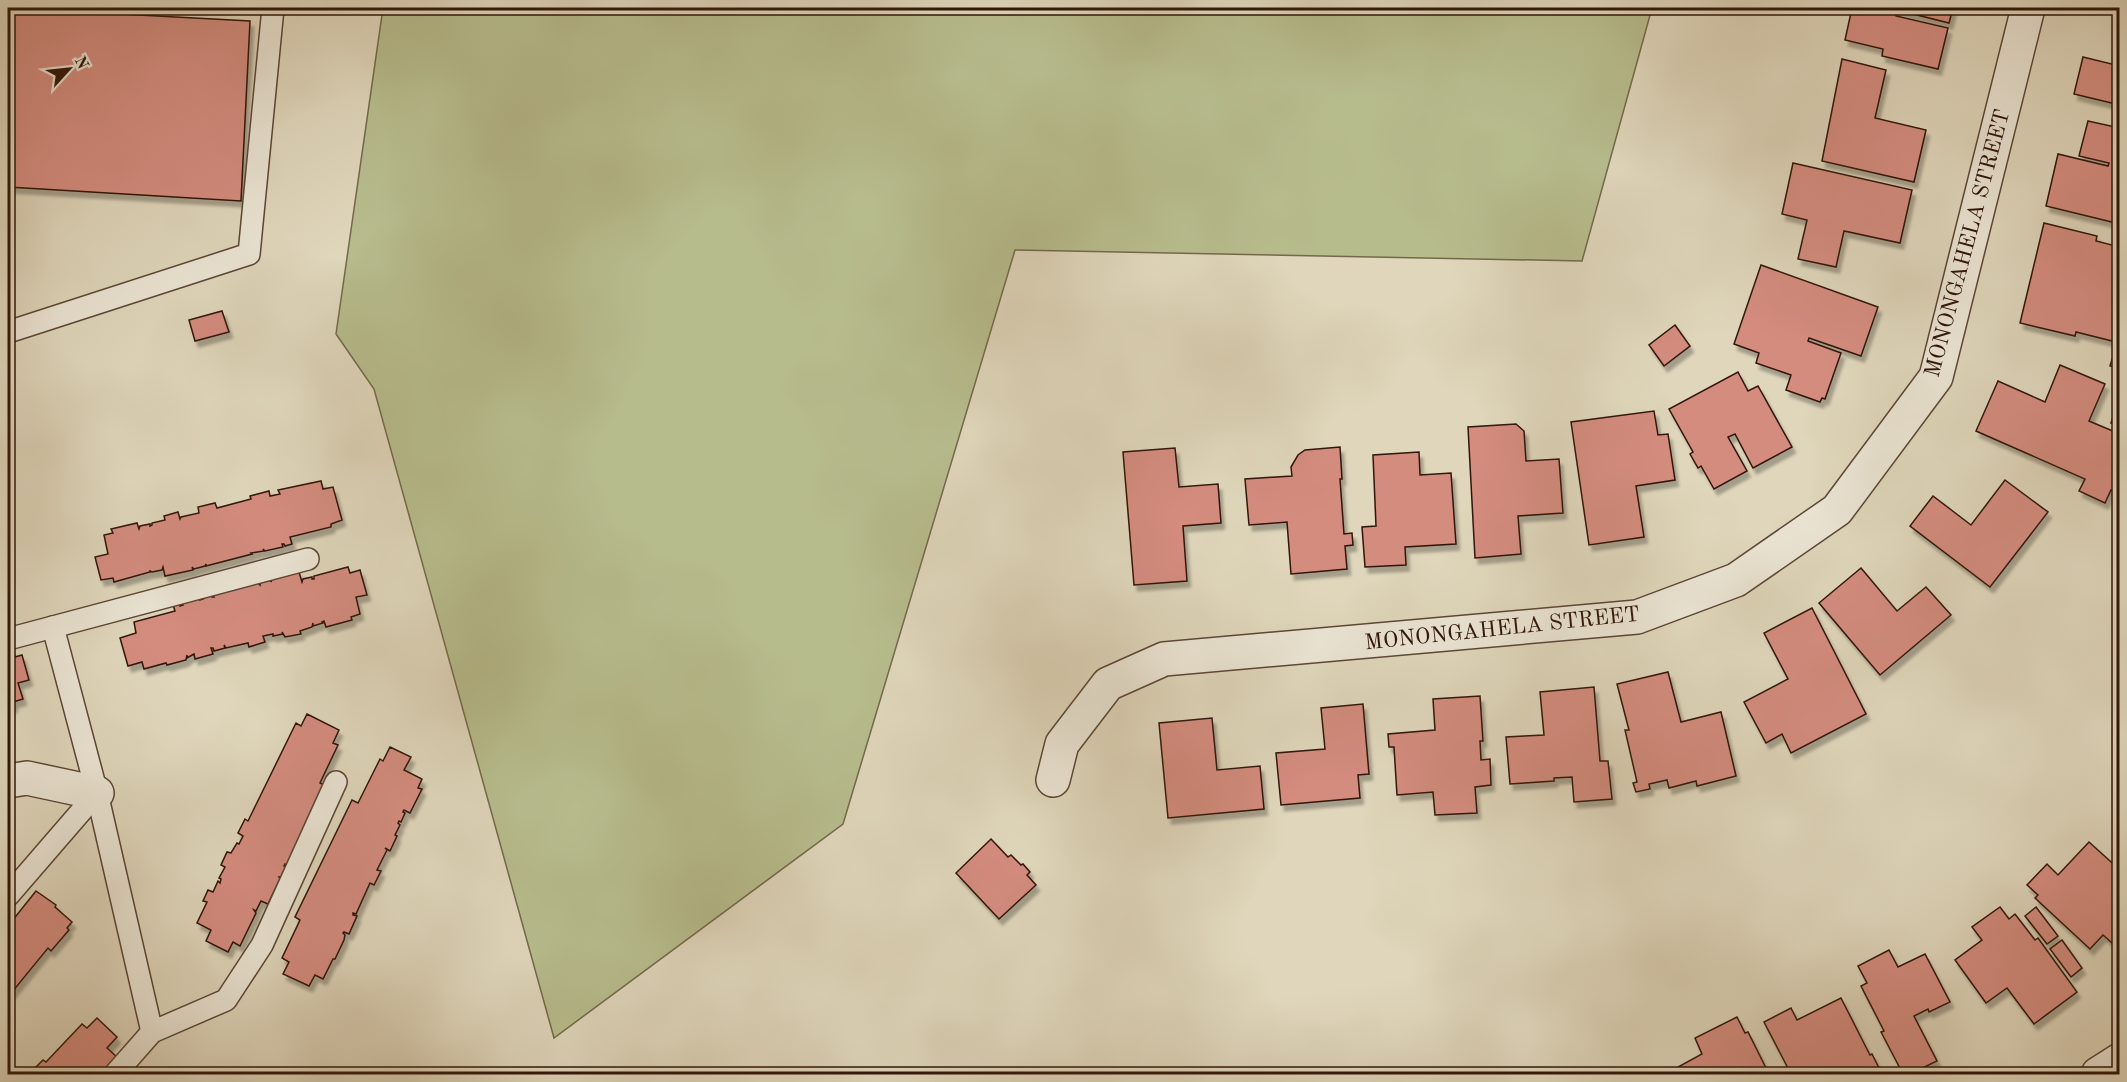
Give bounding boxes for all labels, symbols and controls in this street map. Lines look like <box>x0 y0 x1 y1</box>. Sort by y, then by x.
north arrow <box>39 39 99 99</box>
text: N <box>71 54 91 73</box>
street label: MONONGAHELA STREET <box>1922 107 2014 380</box>
street label: MONONGAHELA STREET <box>1364 604 1641 654</box>

